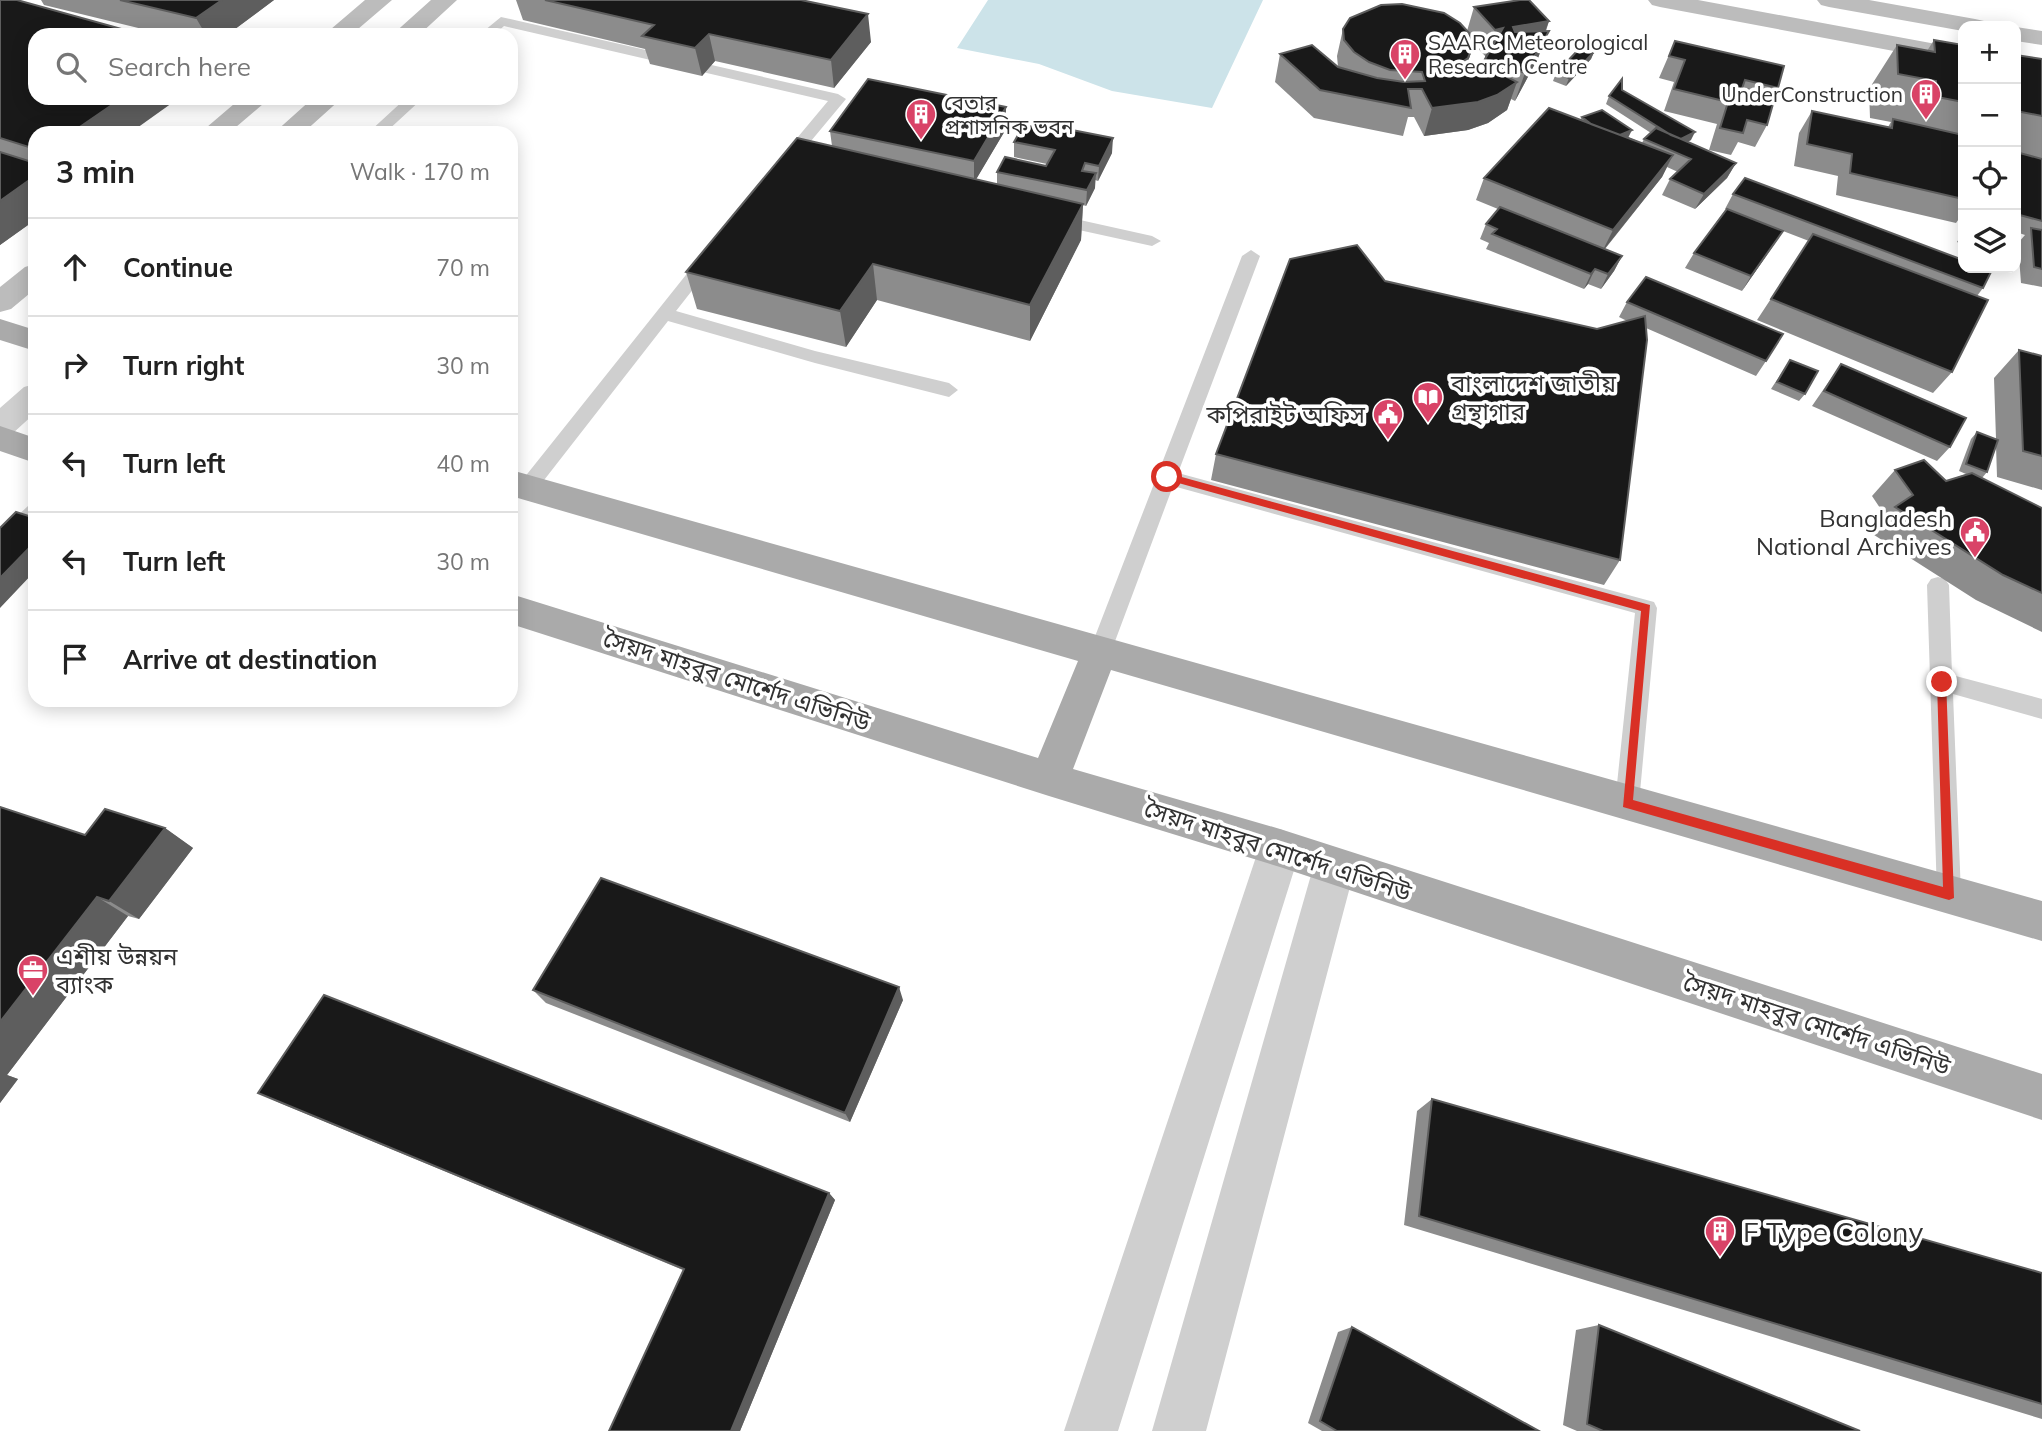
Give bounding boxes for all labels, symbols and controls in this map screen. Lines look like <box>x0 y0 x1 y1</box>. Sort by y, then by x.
map controls <box>1958 21 2021 273</box>
button: + <box>1958 21 2021 84</box>
search box <box>28 28 518 105</box>
place label: SAARC Meteorological Research Centre <box>1428 29 1648 79</box>
building icon: SAARC Meteorological Research Centre <box>1388 37 1422 81</box>
icon: search <box>52 48 90 86</box>
text: Search here <box>108 50 251 83</box>
building icon: UnderConstruction <box>1909 77 1943 121</box>
place label: UnderConstruction <box>1721 81 1903 107</box>
button: − <box>1958 84 2021 147</box>
place label: বেতার প্রশাসনিক ভবন <box>944 89 1074 139</box>
building icon: বেতার প্রশাসনিক ভবন <box>904 97 938 141</box>
button: locate <box>1958 147 2021 210</box>
text: 3 min <box>56 153 135 191</box>
text: Walk · 170 m <box>350 157 490 186</box>
button: layers <box>1958 210 2021 273</box>
icon: ahead <box>56 248 94 286</box>
text: Continue <box>123 251 233 284</box>
text: 70 m <box>436 253 490 282</box>
icon: right <box>56 346 94 384</box>
text: Turn right <box>123 349 244 382</box>
text: 30 m <box>436 351 490 380</box>
place label: বাংলাদেশ জাতীয় গ্রন্থাগার <box>1450 368 1617 426</box>
library icon: বাংলাদেশ জাতীয় গ্রন্থাগার <box>1411 380 1445 424</box>
public building icon: কপিরাইট অফিস <box>1371 397 1405 441</box>
place label: কপিরাইট অফিস <box>1205 399 1366 429</box>
icon: left <box>56 444 94 482</box>
text: Turn left <box>123 447 225 480</box>
text: 40 m <box>436 449 490 478</box>
route start <box>1151 461 1182 492</box>
place label: Bangladesh National Archives <box>1756 503 1952 561</box>
public building icon: Bangladesh National Archives <box>1958 515 1992 559</box>
icon: left <box>56 542 94 580</box>
text: Turn left <box>123 545 225 578</box>
text: 30 m <box>436 547 490 576</box>
street label: সৈয়দ মাহবুব মোর্শেদ এভিনিউ <box>599 622 875 738</box>
icon: arrive <box>56 640 94 678</box>
text: Arrive at destination <box>123 643 378 676</box>
route end <box>1926 666 1957 697</box>
street label: সৈয়দ মাহবুব মোর্শেদ এভিনিউ <box>1140 792 1416 908</box>
place label: এশীয় উন্নয়ন ব্যাংক <box>55 941 178 999</box>
office icon: এশীয় উন্নয়ন ব্যাংক <box>16 953 50 997</box>
street label: সৈয়দ মাহবুব মোর্শেদ এভিনিউ <box>1679 966 1955 1082</box>
building icon: F Type Colony <box>1703 1214 1737 1258</box>
place label: F Type Colony <box>1743 1214 1923 1249</box>

